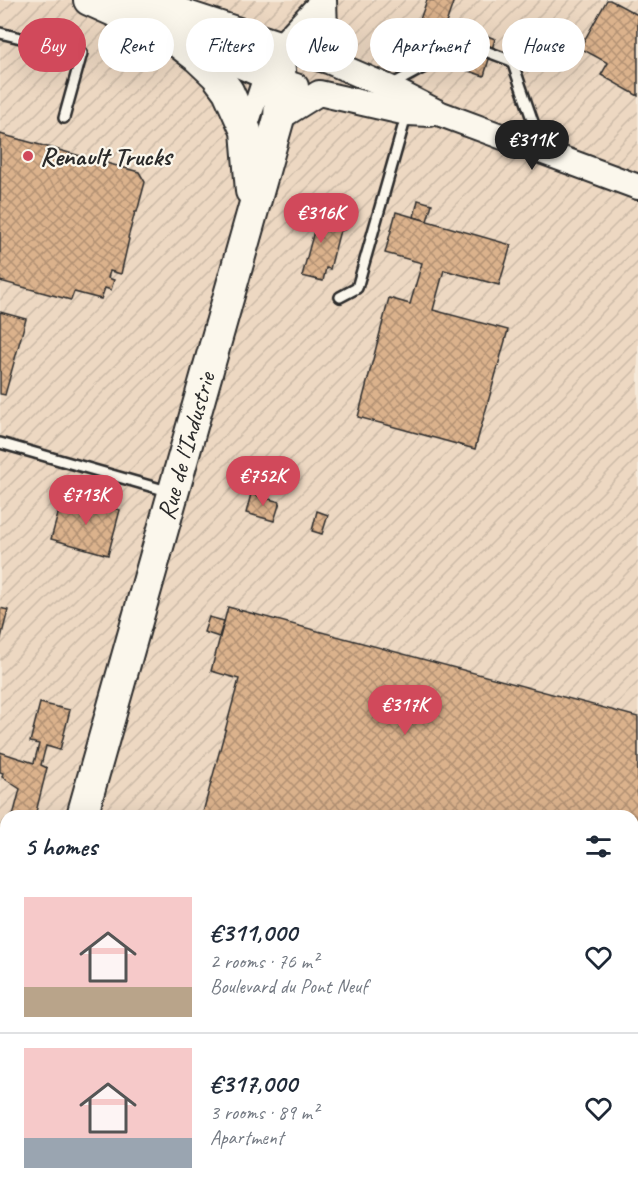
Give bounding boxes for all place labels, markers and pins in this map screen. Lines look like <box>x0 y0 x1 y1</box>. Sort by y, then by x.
pin: €311K <box>490 120 574 171</box>
place label: Renault Trucks <box>40 140 174 173</box>
marker: Renault Trucks <box>21 149 35 163</box>
pin: €316K <box>279 193 363 244</box>
pin: €752K <box>221 456 305 507</box>
pin: €713K <box>44 475 128 526</box>
pin: €317K <box>363 685 447 736</box>

